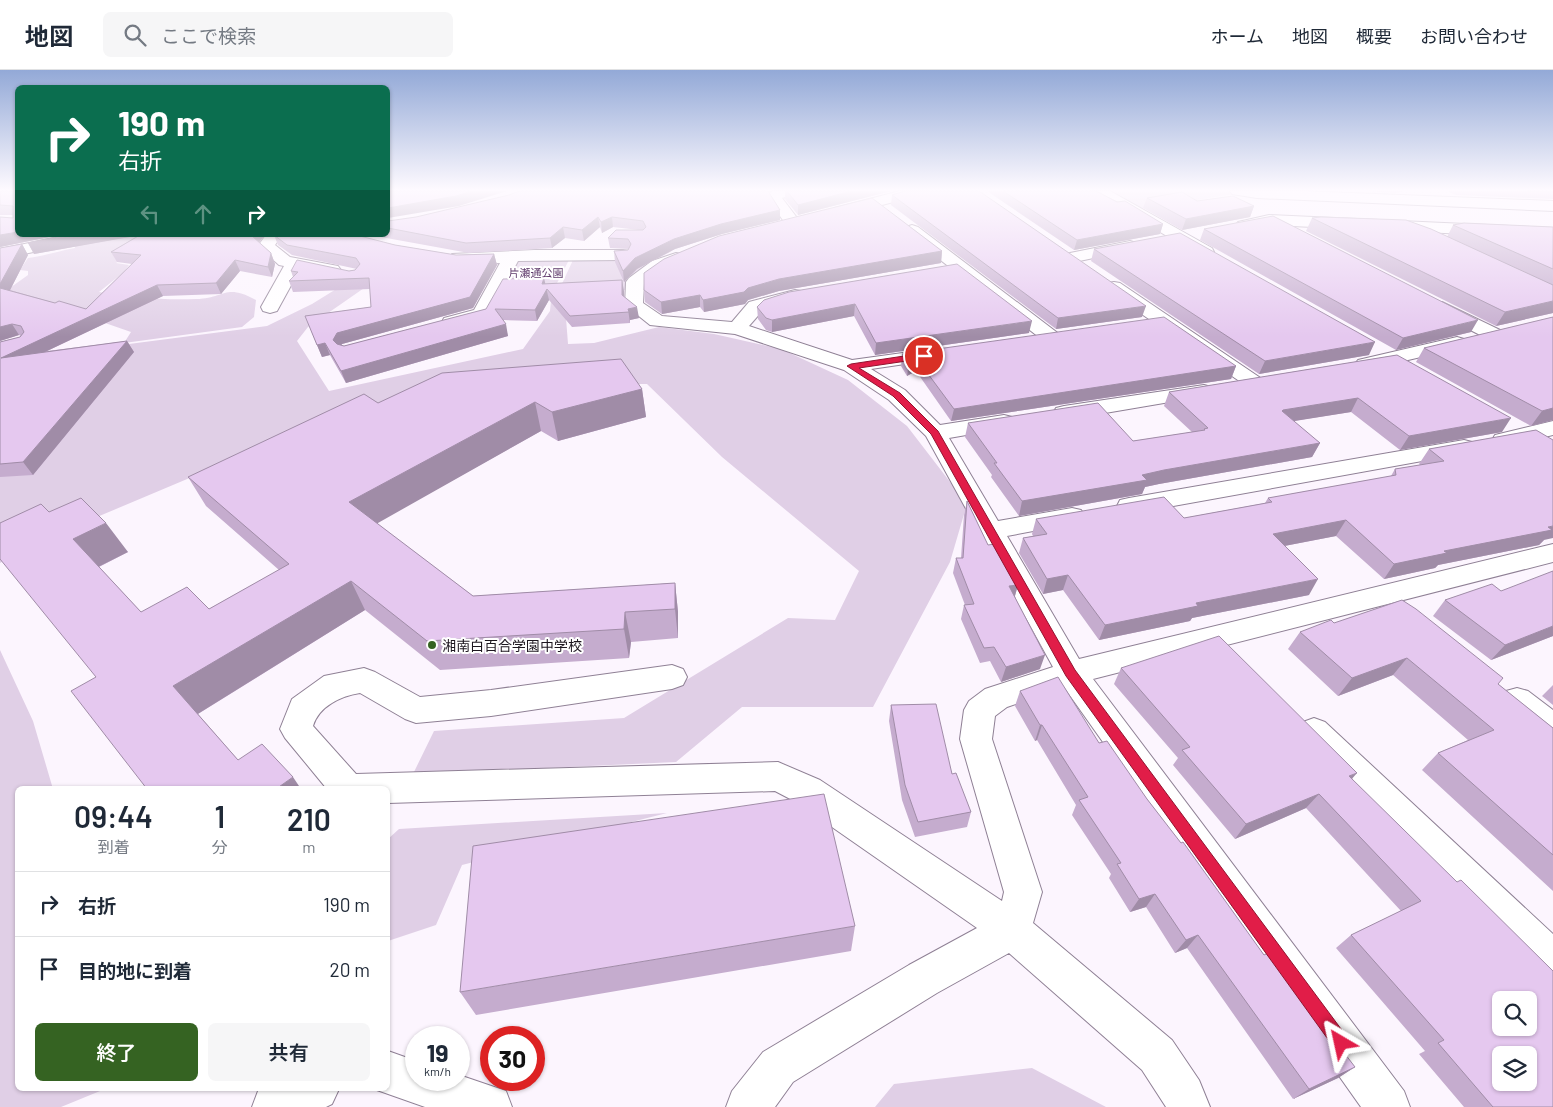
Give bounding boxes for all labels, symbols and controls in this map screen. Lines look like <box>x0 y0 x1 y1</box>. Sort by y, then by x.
search box <box>103 12 453 57</box>
text: 地図 <box>25 21 73 50</box>
icon: search <box>121 21 149 49</box>
text: ここで検索 <box>161 24 256 47</box>
text: ホーム <box>1211 25 1264 47</box>
text: 地図 <box>1292 25 1328 47</box>
text: 概要 <box>1356 25 1392 47</box>
text: お問い合わせ <box>1420 25 1528 47</box>
text: 190 m <box>118 101 205 143</box>
icon: right <box>35 105 100 170</box>
text: 右折 <box>118 147 162 173</box>
icon: left <box>136 200 164 228</box>
icon: ahead <box>189 200 217 228</box>
icon: right <box>242 200 270 228</box>
park label: 片瀬通公園 <box>509 266 564 279</box>
pin <box>903 335 945 377</box>
icon: arrive <box>910 342 938 370</box>
place label: 湘南白百合学園中学校 <box>442 637 582 654</box>
marker: 湘南白百合学園中学校 <box>426 639 438 651</box>
text: 09:44 <box>74 798 153 834</box>
text: 1 <box>215 798 225 834</box>
text: 210 <box>287 801 331 837</box>
text: 到着 <box>97 837 129 856</box>
text: 分 <box>212 837 228 856</box>
text: m <box>302 837 316 856</box>
icon: right <box>35 890 63 918</box>
text: 190 m <box>323 893 370 916</box>
text: 右折 <box>78 894 116 917</box>
icon: arrive <box>35 955 63 983</box>
text: 20 m <box>330 958 370 981</box>
text: 目的地に到着 <box>78 959 192 982</box>
map controls <box>1492 991 1537 1091</box>
button: search <box>1492 991 1537 1036</box>
position arrow <box>1314 1016 1366 1068</box>
button: 終了 <box>35 1023 198 1081</box>
button: 共有 <box>208 1023 370 1081</box>
speed limit sign: 30 <box>480 1026 545 1091</box>
text: 19 <box>426 1037 449 1067</box>
button: layers <box>1492 1046 1537 1091</box>
text: km/h <box>424 1064 451 1078</box>

